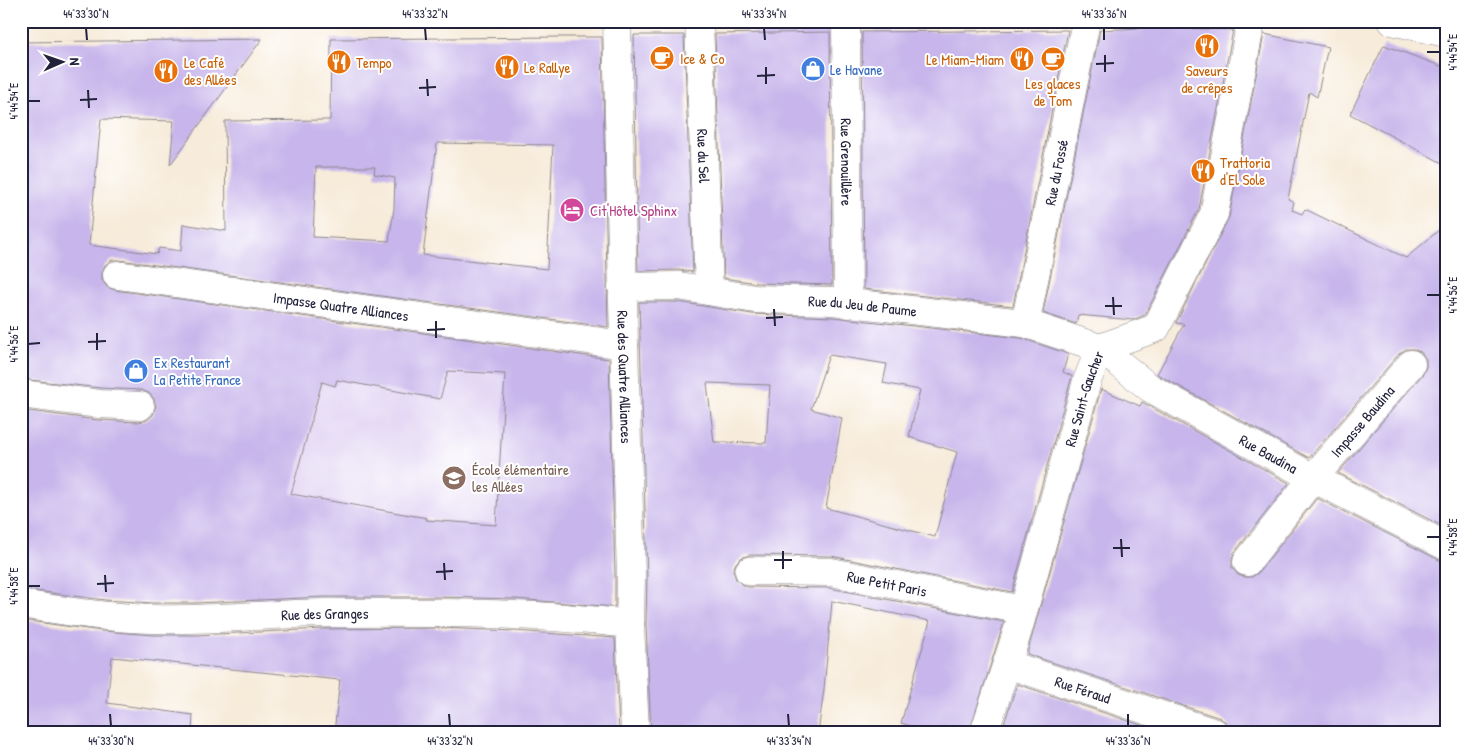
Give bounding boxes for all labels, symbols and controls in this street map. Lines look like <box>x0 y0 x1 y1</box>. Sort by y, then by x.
text: 44°33'30"N <box>63 5 109 22</box>
text: 44°33'32"N <box>402 5 448 22</box>
text: 44°33'34"N <box>742 5 786 22</box>
text: 44°33'36"N <box>1082 5 1126 22</box>
restaurant icon: Saveurs de crêpes <box>1194 33 1220 59</box>
text: 4°44'54"E <box>1444 33 1461 70</box>
north arrow <box>38 38 88 88</box>
cafe icon: Ice & Co <box>649 45 675 71</box>
restaurant icon: Le Miam-Miam <box>1009 46 1035 72</box>
cafe icon: Les glaces de Tom <box>1040 46 1066 72</box>
place label: Ice & Co <box>680 48 724 69</box>
restaurant icon: Tempo <box>326 49 352 75</box>
place label: Le Miam-Miam <box>926 49 1004 70</box>
place label: Le Café des Allées <box>184 52 237 90</box>
place label: Tempo <box>356 52 392 73</box>
restaurant icon: Le Rallye <box>494 54 520 80</box>
shop icon: Le Havane <box>800 56 826 82</box>
text: N <box>66 57 85 66</box>
place label: Le Rallye <box>524 57 571 78</box>
restaurant icon: Le Café des Allées <box>153 58 179 84</box>
place label: Le Havane <box>830 59 883 80</box>
place label: Saveurs de crêpes <box>1181 60 1233 98</box>
place label: Les glaces de Tom <box>1026 73 1081 111</box>
text: 4°44'54"E <box>5 82 22 119</box>
street label: Rue Grenouillère <box>836 118 858 206</box>
street label: Rue du Sel <box>692 128 715 184</box>
street label: Rue du Fossé <box>1039 138 1072 207</box>
place label: Trattoria d'El Sole <box>1220 152 1270 190</box>
restaurant icon: Trattoria d'El Sole <box>1190 158 1216 184</box>
hotel icon: Cit'Hôtel Sphinx <box>559 197 585 223</box>
place label: Cit'Hôtel Sphinx <box>590 200 678 221</box>
text: 4°44'56"E <box>1444 276 1461 314</box>
street label: Impasse Quatre Alliances <box>272 286 410 326</box>
street label: Rue du Jeu de Paume <box>808 290 918 321</box>
street label: Rue des Quatre Alliances <box>613 310 637 444</box>
text: 4°44'56"E <box>5 325 22 363</box>
street label: Rue Saint-Gaucher <box>1059 347 1109 449</box>
place label: Ex Restaurant La Petite France <box>154 352 241 390</box>
shop icon: Ex Restaurant La Petite France <box>123 358 149 384</box>
street label: Impasse Baudina <box>1325 381 1399 461</box>
street label: Rue Baudina <box>1236 429 1302 478</box>
place label: École élémentaire les Allées <box>472 459 569 497</box>
school or university icon: École élémentaire les Allées <box>441 465 467 491</box>
text: 4°44'58"E <box>1444 518 1461 556</box>
street label: Rue Petit Paris <box>845 565 929 601</box>
text: 4°44'58"E <box>5 567 22 605</box>
street label: Rue des Granges <box>281 602 369 625</box>
street label: Rue Féraud <box>1052 670 1114 708</box>
text: 44°33'30"N <box>88 732 134 749</box>
text: 44°33'32"N <box>427 732 473 749</box>
text: 44°33'34"N <box>767 732 811 749</box>
text: 44°33'36"N <box>1106 732 1150 749</box>

